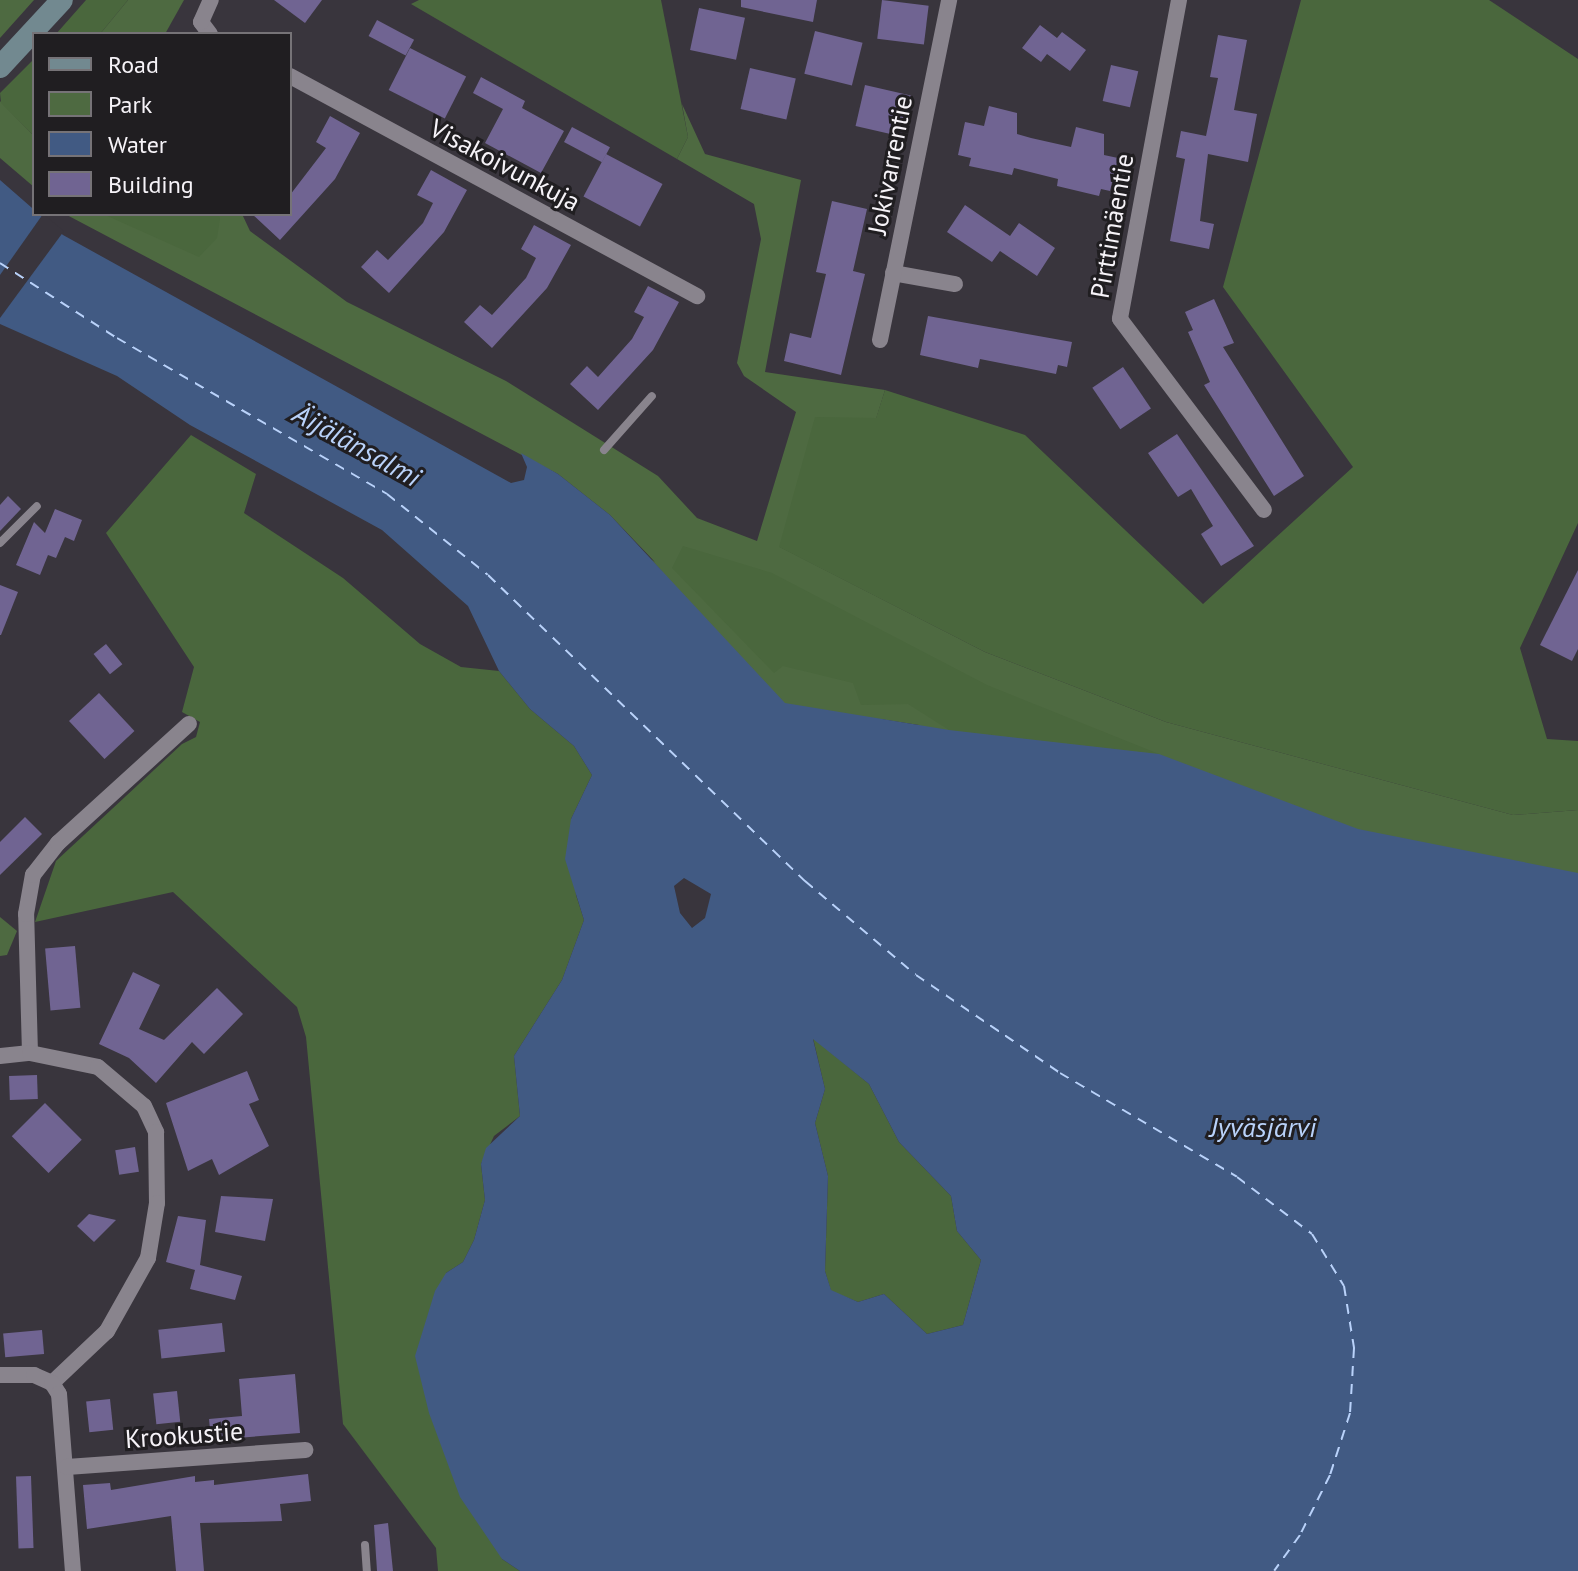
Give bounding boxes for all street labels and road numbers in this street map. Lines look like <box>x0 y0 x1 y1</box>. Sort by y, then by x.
street label: Jokivarrentie <box>861 93 919 237</box>
street label: Visakoivunkuja <box>425 112 585 218</box>
street label: Pirttimäentie <box>1084 151 1140 301</box>
street label: Krookustie <box>124 1415 244 1455</box>

